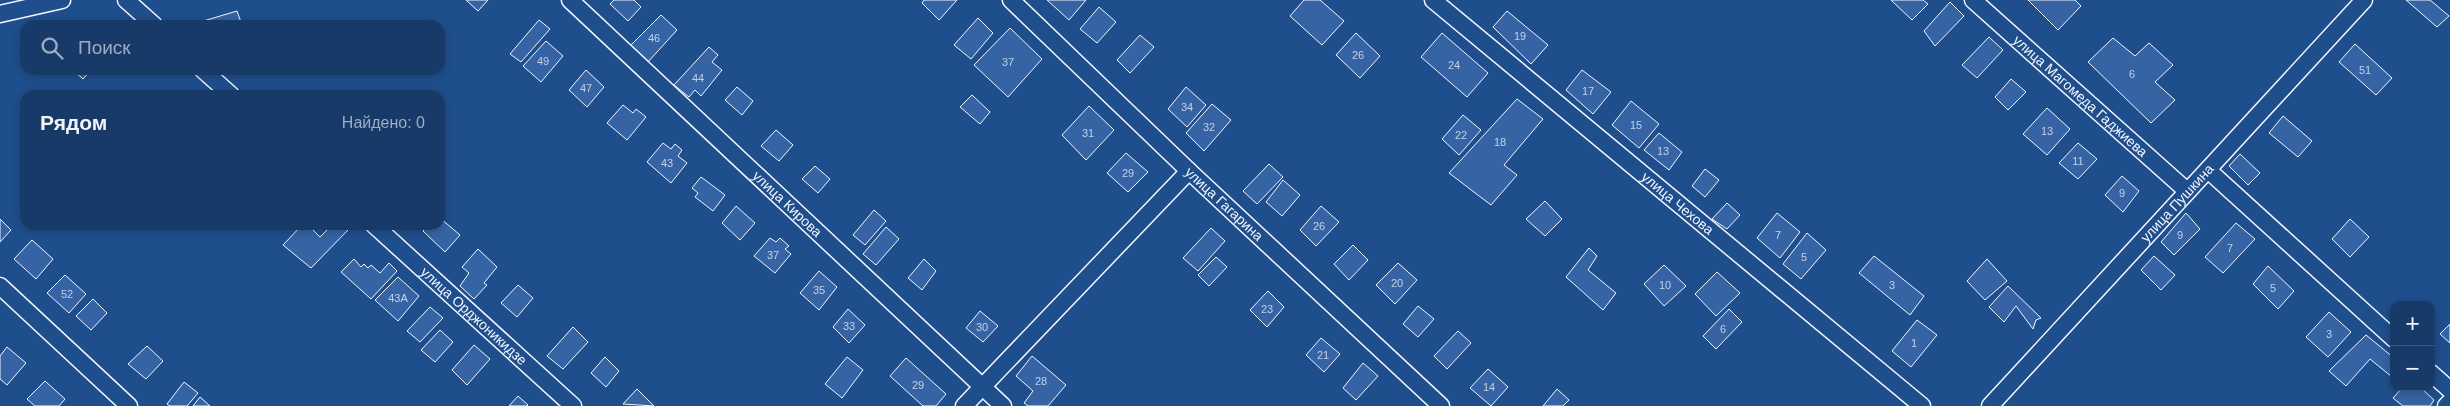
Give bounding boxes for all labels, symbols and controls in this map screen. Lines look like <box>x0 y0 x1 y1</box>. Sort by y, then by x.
search box <box>20 20 445 75</box>
house number: 19 <box>1514 30 1526 42</box>
house number: 46 <box>648 32 660 44</box>
street label: улица Магомеда Гаджиева <box>2010 32 2151 160</box>
icon: search <box>38 34 66 62</box>
text: Поиск <box>78 37 131 58</box>
house number: 26 <box>1352 49 1364 61</box>
house number: 49 <box>537 55 549 67</box>
house number: 37 <box>1002 56 1014 68</box>
house number: 24 <box>1448 59 1460 71</box>
house number: 51 <box>2359 64 2371 76</box>
house number: 6 <box>2129 68 2135 80</box>
house number: 44 <box>692 72 704 84</box>
house number: 47 <box>580 82 592 94</box>
house number: 17 <box>1582 85 1594 97</box>
house number: 34 <box>1181 101 1193 113</box>
text: Рядом <box>40 111 107 134</box>
text: Найдено: 0 <box>342 114 425 131</box>
house number: 15 <box>1630 119 1642 131</box>
house number: 32 <box>1203 121 1215 133</box>
house number: 13 <box>2041 125 2053 137</box>
house number: 31 <box>1082 127 1094 139</box>
house number: 22 <box>1455 129 1467 141</box>
house number: 18 <box>1494 136 1506 148</box>
house number: 13 <box>1657 145 1669 157</box>
house number: 11 <box>2072 155 2084 167</box>
house number: 43 <box>661 157 673 169</box>
street label: улица Пушкина <box>2137 161 2217 245</box>
street label: улица Гагарина <box>1182 164 1267 244</box>
house number: 29 <box>1122 167 1134 179</box>
street label: улица Кирова <box>749 168 825 240</box>
street label: улица Чехова <box>1638 169 1717 238</box>
house number: 9 <box>2119 187 2125 199</box>
house number: 26 <box>1313 220 1325 232</box>
house number: 7 <box>1775 229 1781 241</box>
house number: 9 <box>2177 229 2183 241</box>
house number: 7 <box>2227 242 2233 254</box>
house number: 37 <box>767 249 779 261</box>
house number: 5 <box>1801 251 1807 263</box>
street label: улица Орджоникидзе <box>417 264 530 368</box>
house number: 20 <box>1391 277 1403 289</box>
house number: 10 <box>1659 279 1671 291</box>
house number: 3 <box>1889 279 1895 291</box>
house number: 5 <box>2270 282 2276 294</box>
house number: 35 <box>813 284 825 296</box>
house number: 52 <box>61 288 73 300</box>
house number: 43А <box>388 292 408 304</box>
map controls <box>2390 301 2435 391</box>
button: + <box>2390 301 2435 346</box>
house number: 23 <box>1261 303 1273 315</box>
house number: 33 <box>843 320 855 332</box>
house number: 30 <box>976 321 988 333</box>
house number: 6 <box>1720 323 1726 335</box>
house number: 3 <box>2326 328 2332 340</box>
house number: 1 <box>1911 337 1917 349</box>
button: − <box>2390 346 2435 391</box>
house number: 21 <box>1317 349 1329 361</box>
house number: 28 <box>1035 375 1047 387</box>
house number: 29 <box>912 379 924 391</box>
house number: 14 <box>1483 381 1495 393</box>

